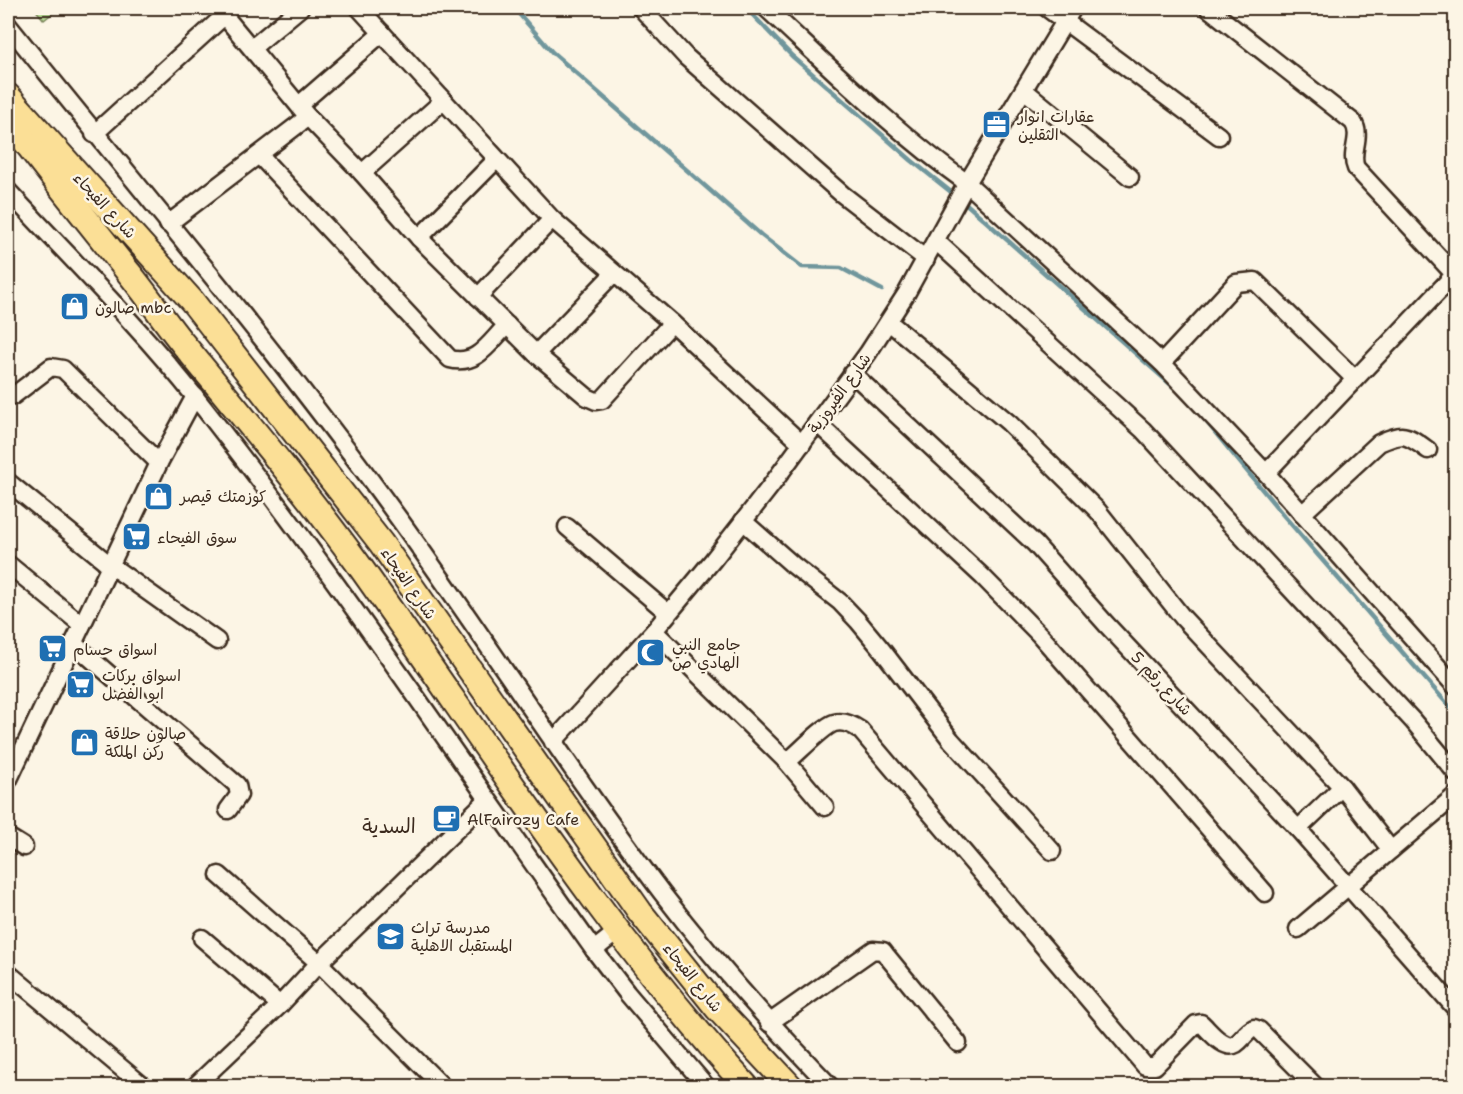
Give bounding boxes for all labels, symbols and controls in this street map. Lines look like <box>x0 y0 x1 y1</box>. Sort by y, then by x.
place label: عقارات انوار الثقلين <box>1016 106 1094 145</box>
office icon: عقارات انوار الثقلين <box>981 109 1013 141</box>
street label: شارع الفيحاء <box>68 168 141 244</box>
shop icon: صالون mbc <box>58 291 90 323</box>
place label: صالون mbc <box>95 297 171 318</box>
street label: شارع الفيروزية <box>803 349 876 438</box>
shop icon: كوزمتك قيصر <box>143 480 175 512</box>
place label: كوزمتك قيصر <box>178 486 266 507</box>
supermarket icon: سوق الفيحاء <box>120 521 152 553</box>
place label: سوق الفيحاء <box>157 527 237 548</box>
street label: شارع الفيحاء <box>375 543 441 624</box>
supermarket icon: اسواق حسام <box>36 633 68 665</box>
place label: جامع النبي الهادي ص <box>672 634 741 674</box>
mosque icon: جامع النبي الهادي ص <box>635 637 667 669</box>
place label: اسواق حسام <box>73 639 157 662</box>
street label: شارع رقم 5 <box>1125 647 1197 721</box>
place label: اسواق بركات ابو الفضل <box>102 665 181 704</box>
supermarket icon: اسواق بركات ابو الفضل <box>65 668 97 700</box>
place label: صالون حلاقة ركن الملكة <box>105 723 186 762</box>
shop icon: صالون حلاقة ركن الملكة <box>68 726 100 758</box>
cafe icon: AlFairozy Cafe <box>430 803 462 835</box>
place label: AlFairozy Cafe <box>467 809 579 830</box>
district label: السدية <box>362 813 416 839</box>
place label: مدرسة تراث المستقبل الاهلية <box>411 917 512 956</box>
school or university icon: مدرسة تراث المستقبل الاهلية <box>374 920 406 952</box>
street label: شارع الفيحاء <box>657 938 727 1017</box>

